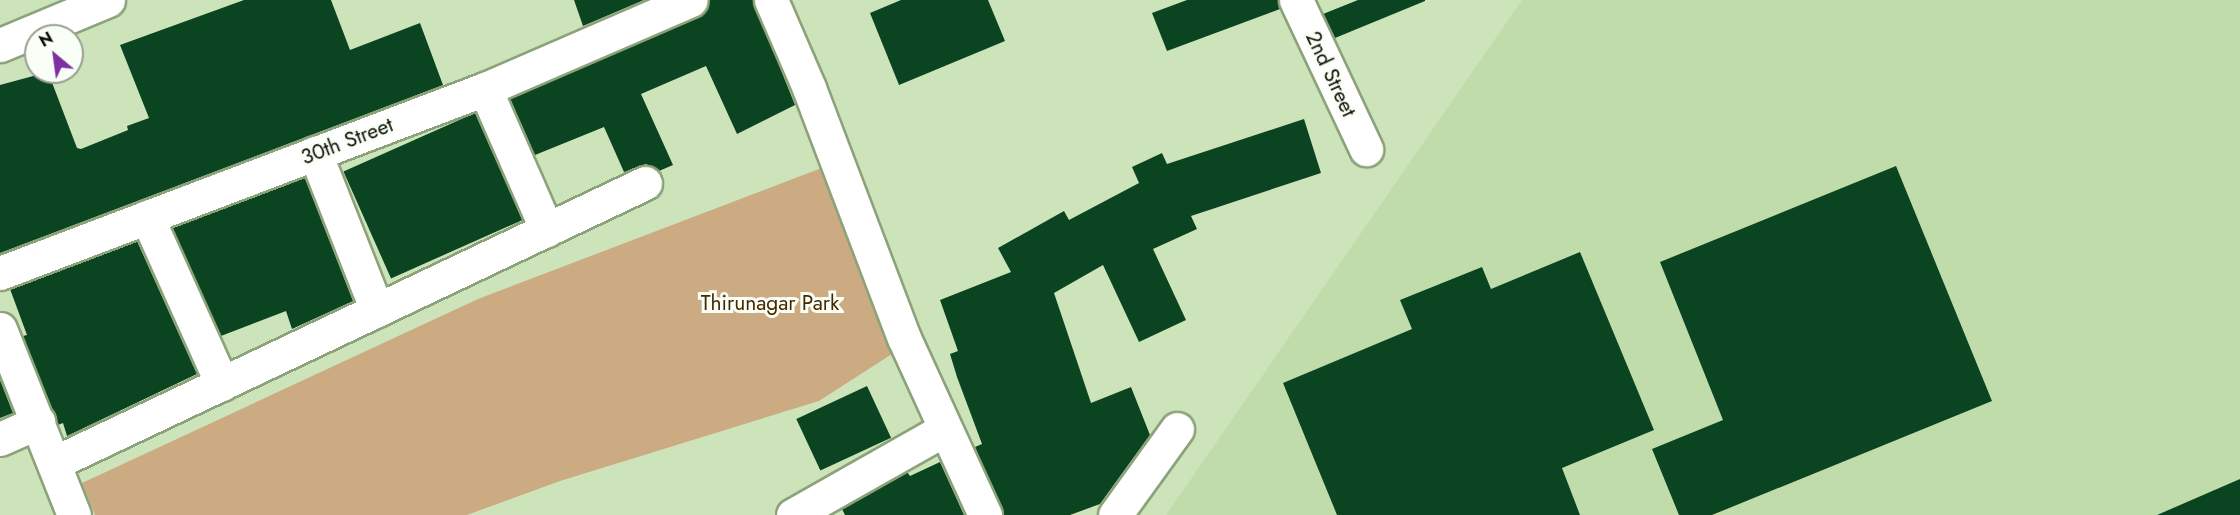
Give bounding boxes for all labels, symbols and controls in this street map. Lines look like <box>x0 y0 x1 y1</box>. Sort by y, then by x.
north arrow <box>24 24 84 84</box>
text: N <box>35 26 57 53</box>
street label: 2nd Street <box>1300 27 1362 121</box>
street label: 30th Street <box>297 112 397 170</box>
park label: Thirunagar Park <box>701 290 839 316</box>

